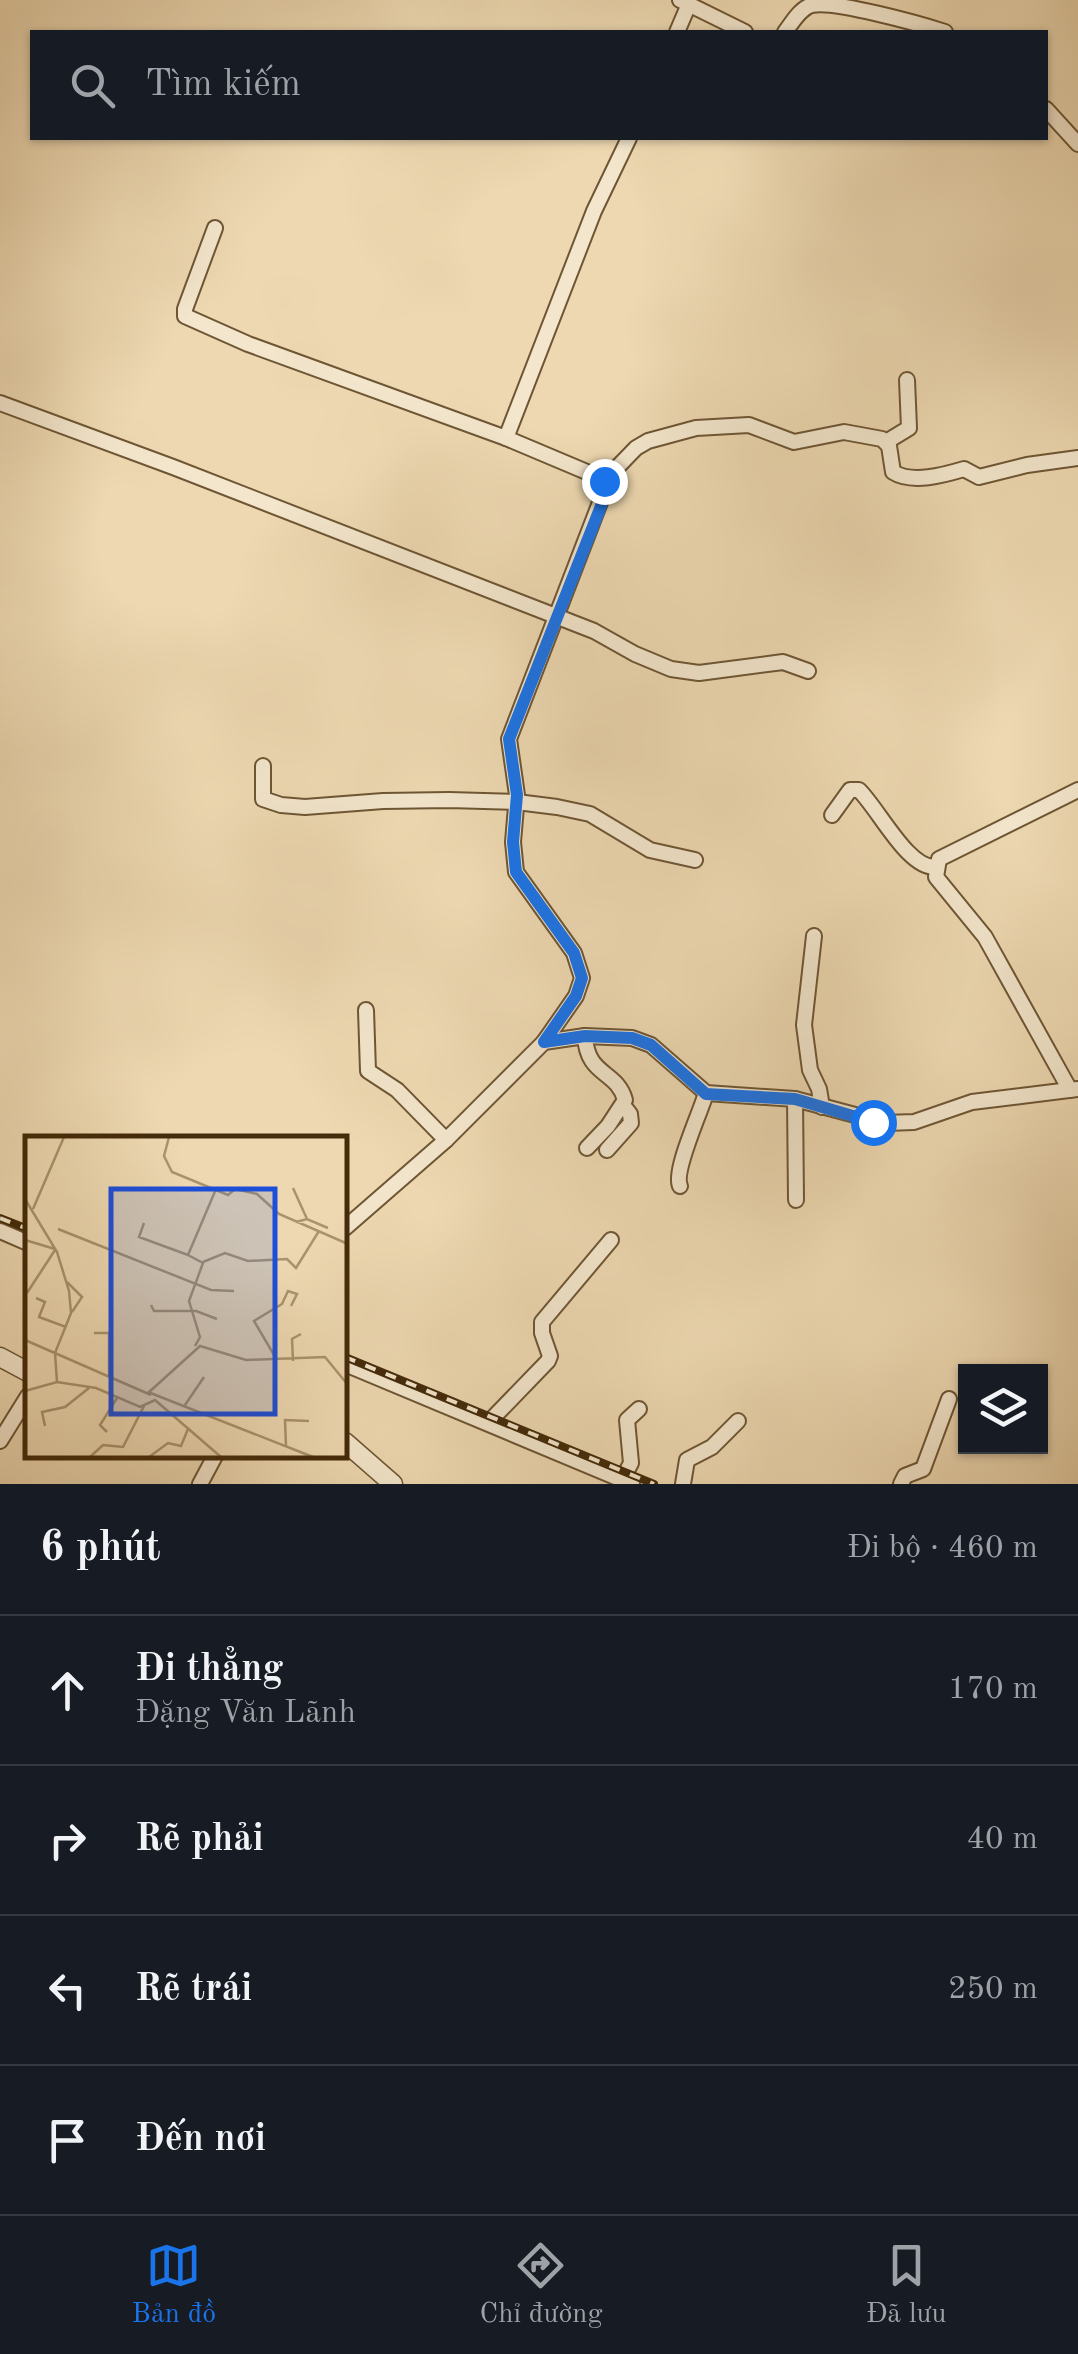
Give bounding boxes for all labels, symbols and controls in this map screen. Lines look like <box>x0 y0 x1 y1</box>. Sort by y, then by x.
search box <box>30 30 1048 140</box>
icon: search <box>65 58 120 113</box>
text: Tìm kiếm <box>145 66 301 104</box>
route end <box>582 459 628 505</box>
route start <box>851 1100 897 1146</box>
inset map <box>25 1136 348 1459</box>
map controls <box>958 1364 1048 1454</box>
button: layers <box>958 1364 1048 1454</box>
text: 6 phút <box>40 1528 161 1570</box>
text: Đi bộ · 460 m <box>847 1533 1038 1565</box>
text: Đi thẳng <box>135 1651 283 1689</box>
icon: ahead <box>40 1663 95 1718</box>
text: 170 m <box>948 1674 1038 1706</box>
text: Đặng Văn Lãnh <box>135 1698 356 1730</box>
icon: right <box>40 1813 95 1868</box>
text: Rẽ phải <box>135 1821 264 1859</box>
text: 40 m <box>967 1824 1038 1856</box>
icon: left <box>40 1963 95 2018</box>
text: Rẽ trái <box>135 1971 252 2009</box>
text: 250 m <box>948 1974 1038 2006</box>
icon: arrive <box>40 2113 95 2168</box>
text: Đến nơi <box>135 2121 266 2159</box>
tab: Bản đồ <box>132 2238 216 2333</box>
tab: Chỉ đường <box>479 2238 603 2333</box>
tab: Đã lưu <box>866 2238 946 2333</box>

